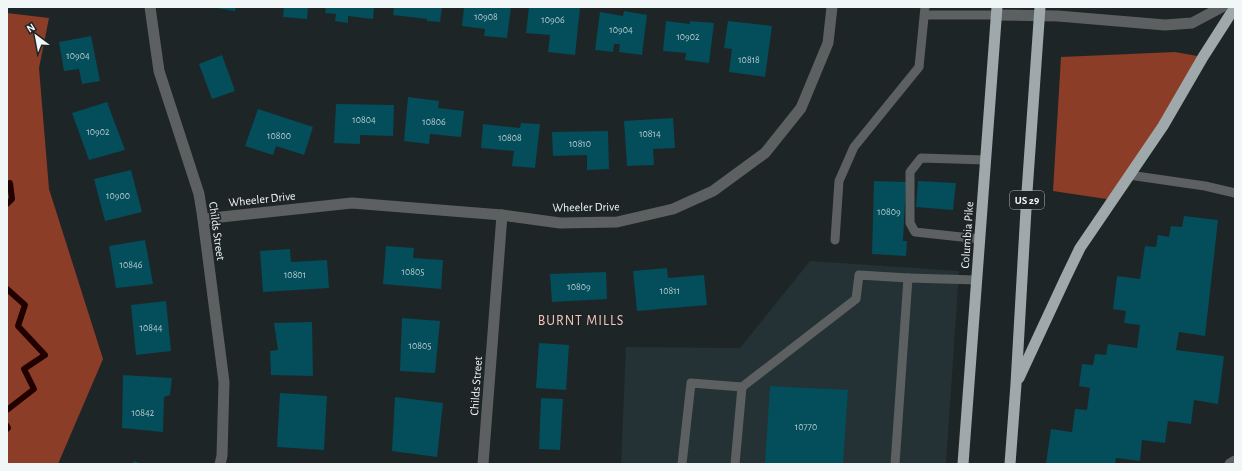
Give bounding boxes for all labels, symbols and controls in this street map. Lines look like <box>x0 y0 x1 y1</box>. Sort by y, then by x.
house number: 10908 <box>474 12 498 22</box>
house number: 10906 <box>541 15 565 25</box>
north arrow <box>16 16 56 56</box>
text: N <box>25 21 37 35</box>
house number: 10904 <box>609 25 633 35</box>
house number: 10902 <box>676 32 700 42</box>
house number: 10904 <box>66 51 90 61</box>
house number: 10818 <box>738 55 760 65</box>
house number: 10804 <box>352 115 376 125</box>
house number: 10806 <box>422 117 446 127</box>
house number: 10902 <box>86 127 110 137</box>
house number: 10814 <box>639 129 661 139</box>
house number: 10800 <box>267 131 291 141</box>
house number: 10808 <box>498 133 522 143</box>
house number: 10810 <box>569 139 591 149</box>
street label: Wheeler Drive <box>228 190 296 208</box>
house number: 10900 <box>106 191 130 201</box>
road number: US 29 <box>1010 191 1044 209</box>
street label: Wheeler Drive <box>552 200 620 214</box>
street label: Childs Street <box>207 201 227 261</box>
street label: Columbia Pike <box>959 201 975 269</box>
house number: 10809 <box>877 207 901 217</box>
house number: 10846 <box>120 260 143 270</box>
house number: 10805 <box>402 267 424 277</box>
house number: 10801 <box>284 270 306 280</box>
house number: 10809 <box>567 282 591 292</box>
house number: 10811 <box>660 286 680 296</box>
district label: BURNT MILLS <box>538 314 624 328</box>
house number: 10844 <box>139 323 163 333</box>
house number: 10805 <box>409 341 431 351</box>
street label: Childs Street <box>468 356 484 416</box>
house number: 10842 <box>132 408 155 418</box>
house number: 10770 <box>795 422 817 432</box>

